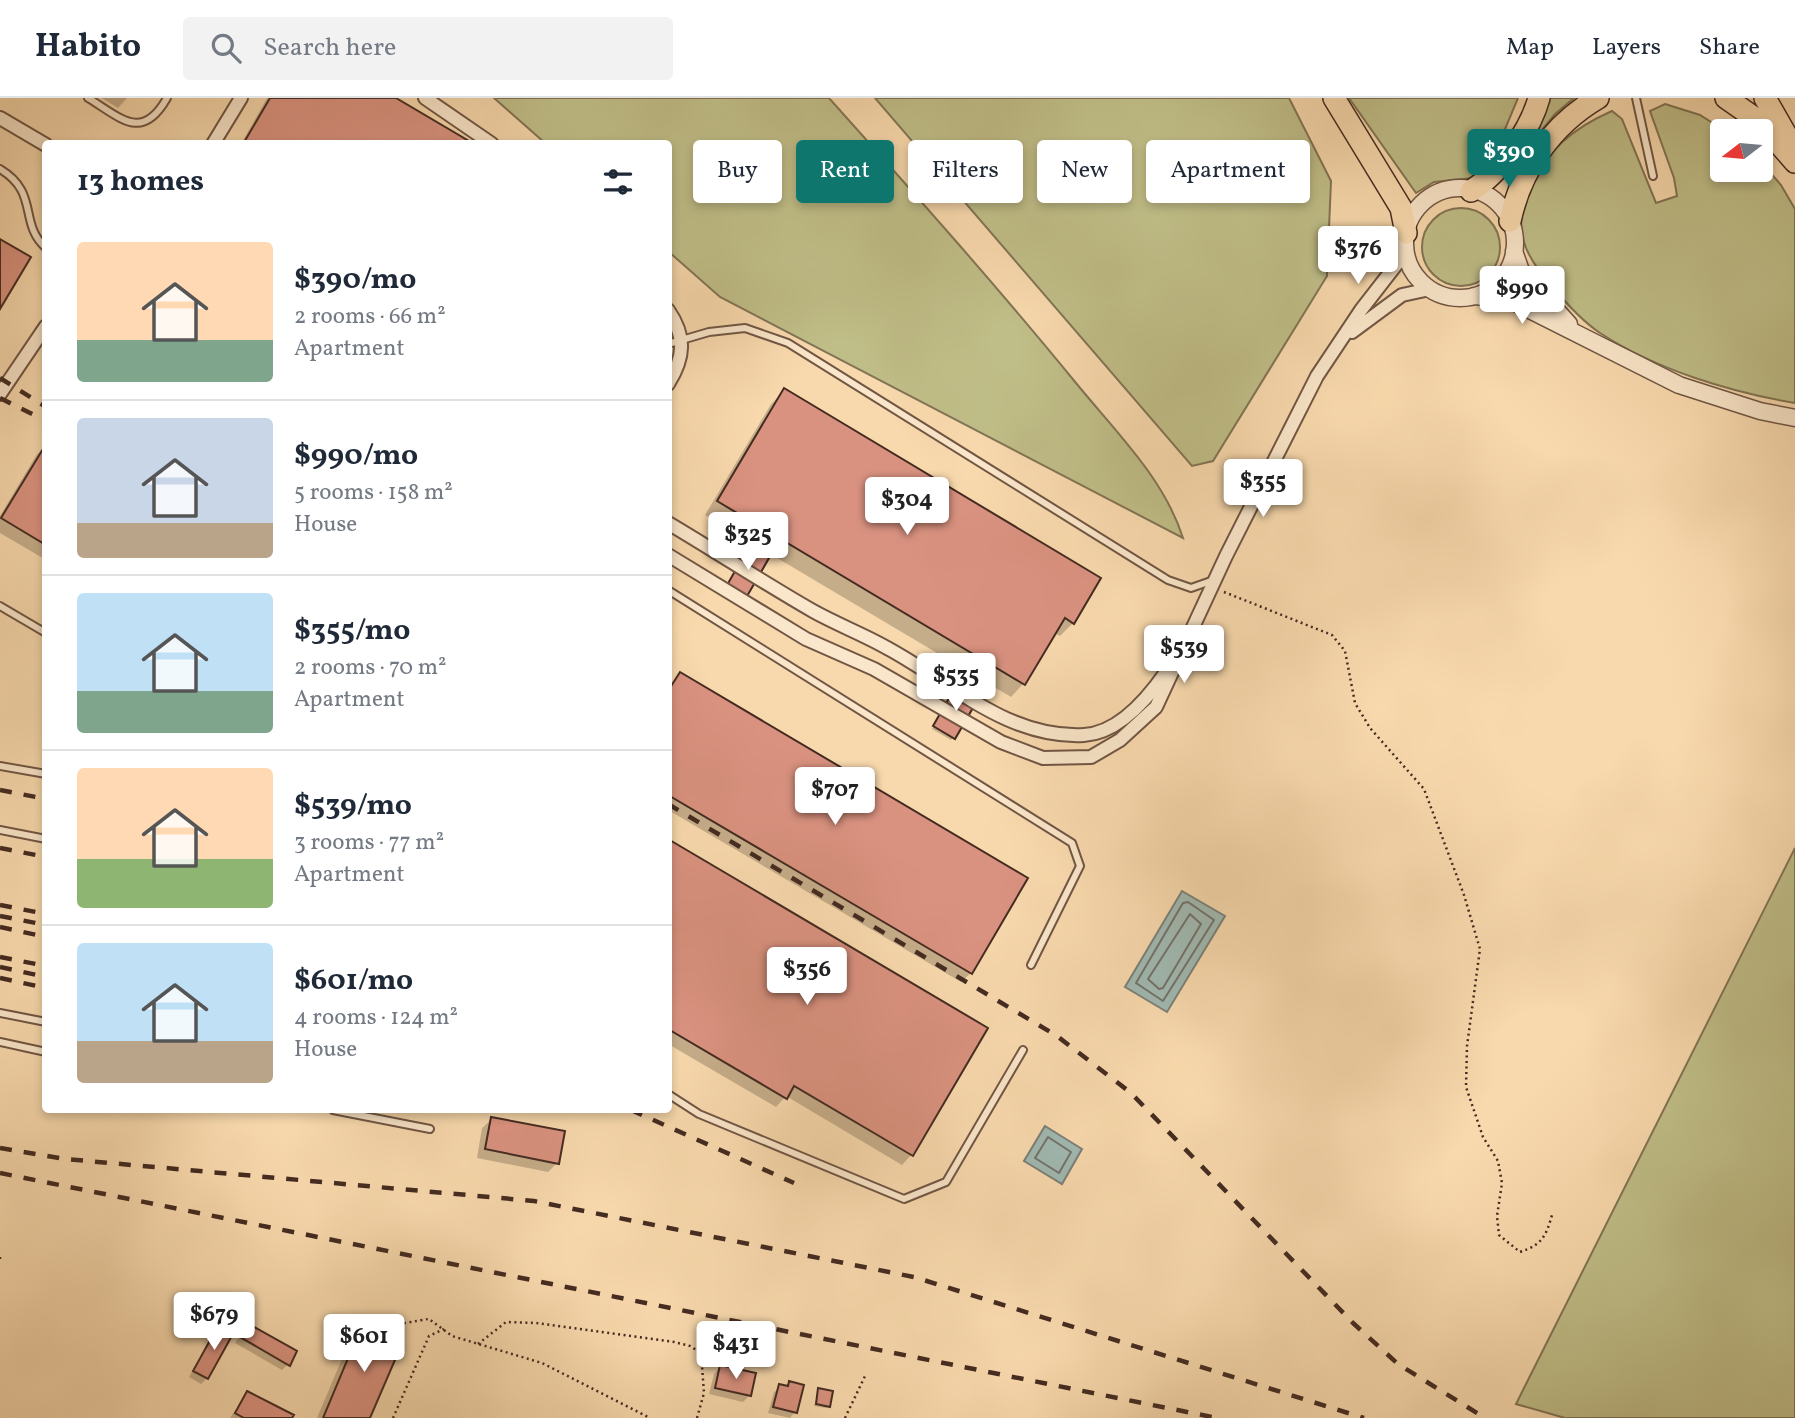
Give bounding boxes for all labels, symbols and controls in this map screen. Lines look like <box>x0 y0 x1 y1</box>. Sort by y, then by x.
search box <box>183 17 673 80</box>
text: Habito <box>35 25 141 71</box>
icon: search <box>207 29 245 67</box>
text: Search here <box>263 30 396 66</box>
text: Map <box>1506 31 1554 65</box>
text: Layers <box>1592 31 1661 65</box>
text: Share <box>1699 31 1760 65</box>
north arrow <box>1710 119 1773 182</box>
map controls <box>1710 119 1773 182</box>
pin: $390 <box>1468 130 1550 189</box>
text: $390 <box>1483 136 1535 168</box>
chip: Buy <box>693 140 782 203</box>
chip: Rent <box>796 140 894 203</box>
chip: Filters <box>908 140 1023 203</box>
chip: New <box>1037 140 1132 203</box>
chip: Apartment <box>1146 140 1310 203</box>
text: 13 homes <box>77 161 204 203</box>
icon: filters <box>599 163 637 201</box>
pin: $376 <box>1317 226 1399 286</box>
text: $376 <box>1334 233 1382 265</box>
text: $390/mo <box>294 259 416 301</box>
pin: $990 <box>1481 266 1563 326</box>
icon: home <box>133 270 217 354</box>
text: $990 <box>1496 273 1548 305</box>
text: 2 rooms · 66 m² <box>294 301 446 333</box>
text: Apartment <box>294 333 405 365</box>
text: $990/mo <box>294 435 418 477</box>
icon: home <box>133 446 217 530</box>
pin: $355 <box>1222 460 1304 519</box>
text: $355 <box>1240 466 1286 498</box>
text: 5 rooms · 158 m² <box>294 477 453 509</box>
pin: $304 <box>866 478 948 537</box>
text: $304 <box>881 484 933 516</box>
text: House <box>294 509 357 541</box>
pin: $325 <box>707 512 789 572</box>
text: $325 <box>724 519 772 551</box>
text: $355/mo <box>294 610 410 652</box>
icon: home <box>133 621 217 705</box>
pin: $539 <box>1143 626 1225 685</box>
text: $539 <box>1160 632 1208 664</box>
text: 2 rooms · 70 m² <box>294 652 447 684</box>
pin: $535 <box>915 654 997 713</box>
text: $535 <box>933 660 979 692</box>
text: Apartment <box>294 684 405 716</box>
pin: $707 <box>794 768 876 827</box>
text: $707 <box>811 774 859 806</box>
text: $539/mo <box>294 785 412 827</box>
icon: home <box>133 796 217 880</box>
text: 3 rooms · 77 m² <box>294 827 444 859</box>
text: Apartment <box>294 859 405 891</box>
pin: $356 <box>766 948 848 1007</box>
text: $356 <box>783 954 831 986</box>
text: $601/mo <box>294 960 413 1002</box>
icon: home <box>133 971 217 1055</box>
text: 4 rooms · 124 m² <box>294 1002 458 1034</box>
text: House <box>294 1034 357 1066</box>
pin: $679 <box>173 1292 255 1352</box>
text: $679 <box>190 1299 238 1331</box>
pin: $601 <box>323 1314 405 1374</box>
text: $601 <box>340 1321 388 1353</box>
pin: $431 <box>695 1322 777 1381</box>
text: $431 <box>713 1328 759 1360</box>

